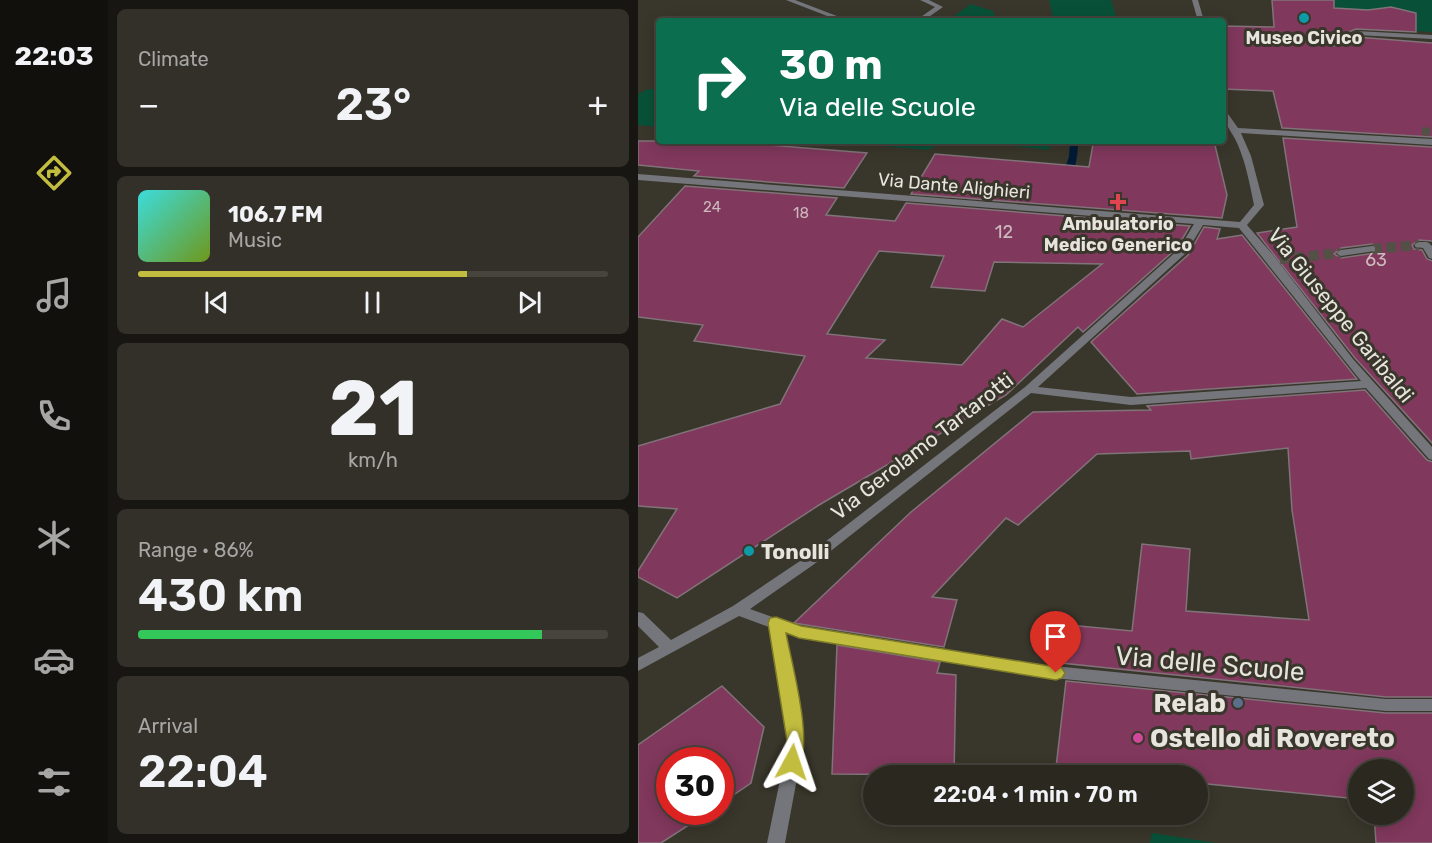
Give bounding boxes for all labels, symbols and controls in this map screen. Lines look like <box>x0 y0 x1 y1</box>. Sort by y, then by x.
marker: Museo Civico <box>1297 11 1311 25</box>
place label: Museo Civico <box>1245 27 1363 49</box>
text: 22:03 <box>14 40 94 72</box>
text: 30 m <box>779 40 883 90</box>
icon: right <box>680 42 758 120</box>
text: Climate <box>138 47 209 71</box>
text: 23° <box>336 78 411 131</box>
text: − <box>138 85 159 124</box>
text: + <box>587 85 608 124</box>
text: Via delle Scuole <box>779 91 976 123</box>
icon: directions <box>33 152 75 194</box>
street label: Via Dante Alighieri <box>877 168 1031 204</box>
marker: Ambulatorio Medico Generico <box>1109 193 1127 211</box>
house number: 24 <box>703 198 721 216</box>
text: 106.7 FM <box>228 201 323 228</box>
house number: 18 <box>793 204 809 222</box>
place label: Ambulatorio Medico Generico <box>1044 213 1192 256</box>
house number: 12 <box>995 221 1013 243</box>
street label: Via Giuseppe Garibaldi <box>1263 223 1419 407</box>
text: Music <box>228 228 282 252</box>
house number: 63 <box>1365 249 1387 271</box>
icon: music <box>33 274 75 316</box>
icon: previous <box>200 286 233 319</box>
icon: pause <box>356 286 389 319</box>
icon: next <box>513 286 546 319</box>
text: 21 <box>328 362 418 455</box>
street label: Via Gerolamo Tartarotti <box>826 367 1018 525</box>
icon: phone <box>33 395 75 437</box>
text: km/h <box>348 448 398 472</box>
icon: climate <box>33 517 75 559</box>
text: Range · 86% <box>138 538 254 562</box>
place label: Tonolli <box>761 539 830 564</box>
marker: Tonolli <box>742 544 756 558</box>
text: 430 km <box>138 569 303 622</box>
pin <box>1030 611 1081 673</box>
icon: arrive <box>1039 620 1072 653</box>
icon: car <box>33 639 75 681</box>
street label: Via delle Scuole <box>1114 640 1306 688</box>
place label: Relab <box>1154 688 1226 719</box>
marker: Relab <box>1231 696 1245 710</box>
text: Arrival <box>138 714 198 738</box>
place label: Ostello di Rovereto <box>1150 723 1395 754</box>
position arrow <box>760 730 824 794</box>
marker: Ostello di Rovereto <box>1131 731 1145 745</box>
text: 22:04 <box>138 745 268 798</box>
speed limit sign: 30 <box>656 747 734 825</box>
map controls <box>1348 759 1414 825</box>
button: layers <box>1348 759 1414 825</box>
icon: filters <box>33 761 75 803</box>
text: 22:04 · 1 min · 70 m <box>933 781 1138 808</box>

